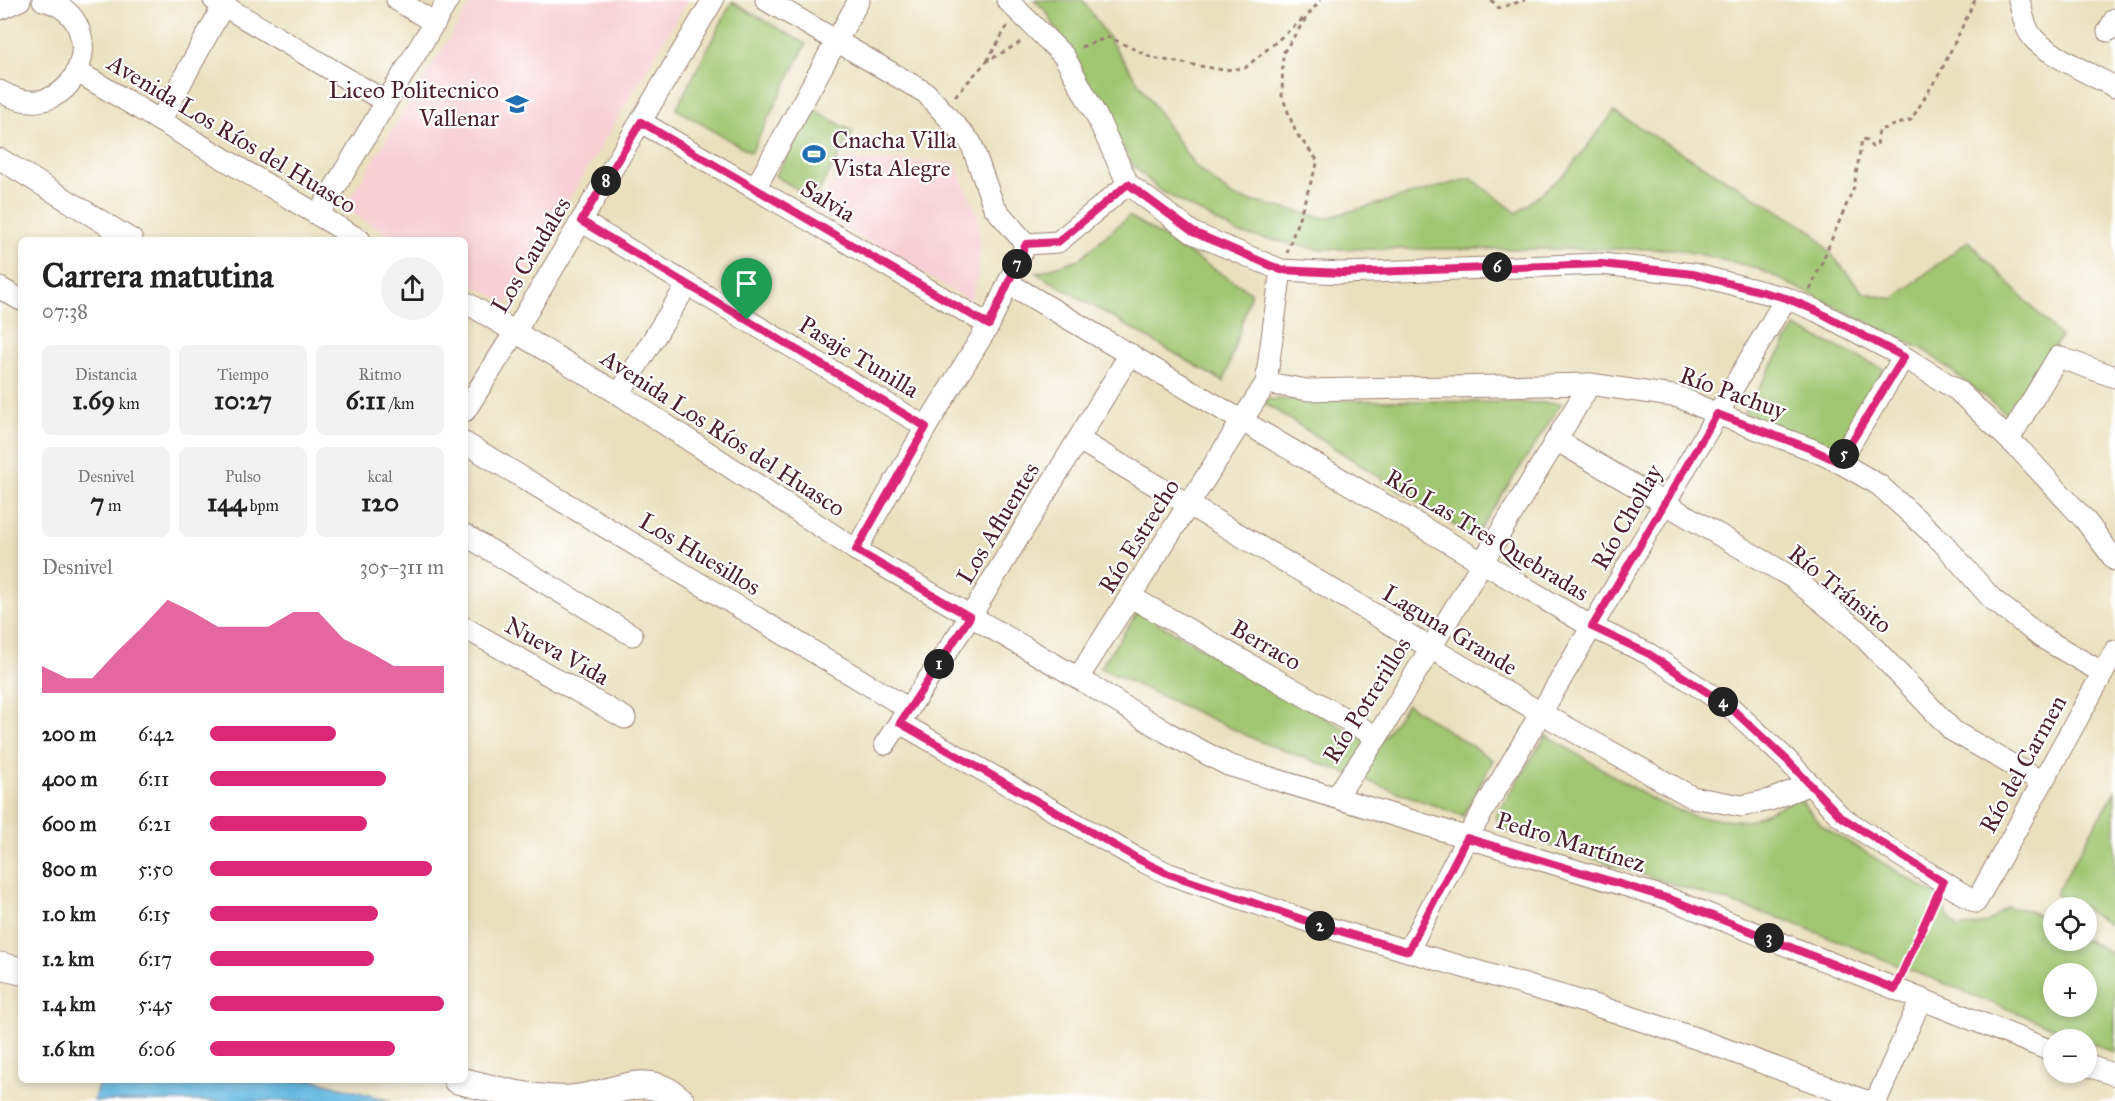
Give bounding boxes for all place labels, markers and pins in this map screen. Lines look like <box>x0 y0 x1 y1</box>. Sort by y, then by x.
place label: Liceo Politecnico Vallenar <box>328 75 499 133</box>
school or university icon: Liceo Politecnico Vallenar <box>504 91 530 117</box>
place label: Cnacha Villa Vista Alegre <box>831 125 958 183</box>
sports icon: Cnacha Villa Vista Alegre <box>801 141 827 167</box>
pin: 8 <box>591 166 621 196</box>
pin: 7 <box>1002 249 1032 279</box>
pin: 6 <box>1482 252 1512 282</box>
pin <box>721 258 772 320</box>
pin: 5 <box>1829 439 1859 469</box>
pin: 1 <box>924 649 954 679</box>
pin: 4 <box>1708 687 1738 717</box>
pin: 2 <box>1305 911 1335 941</box>
pin: 3 <box>1754 923 1784 953</box>

